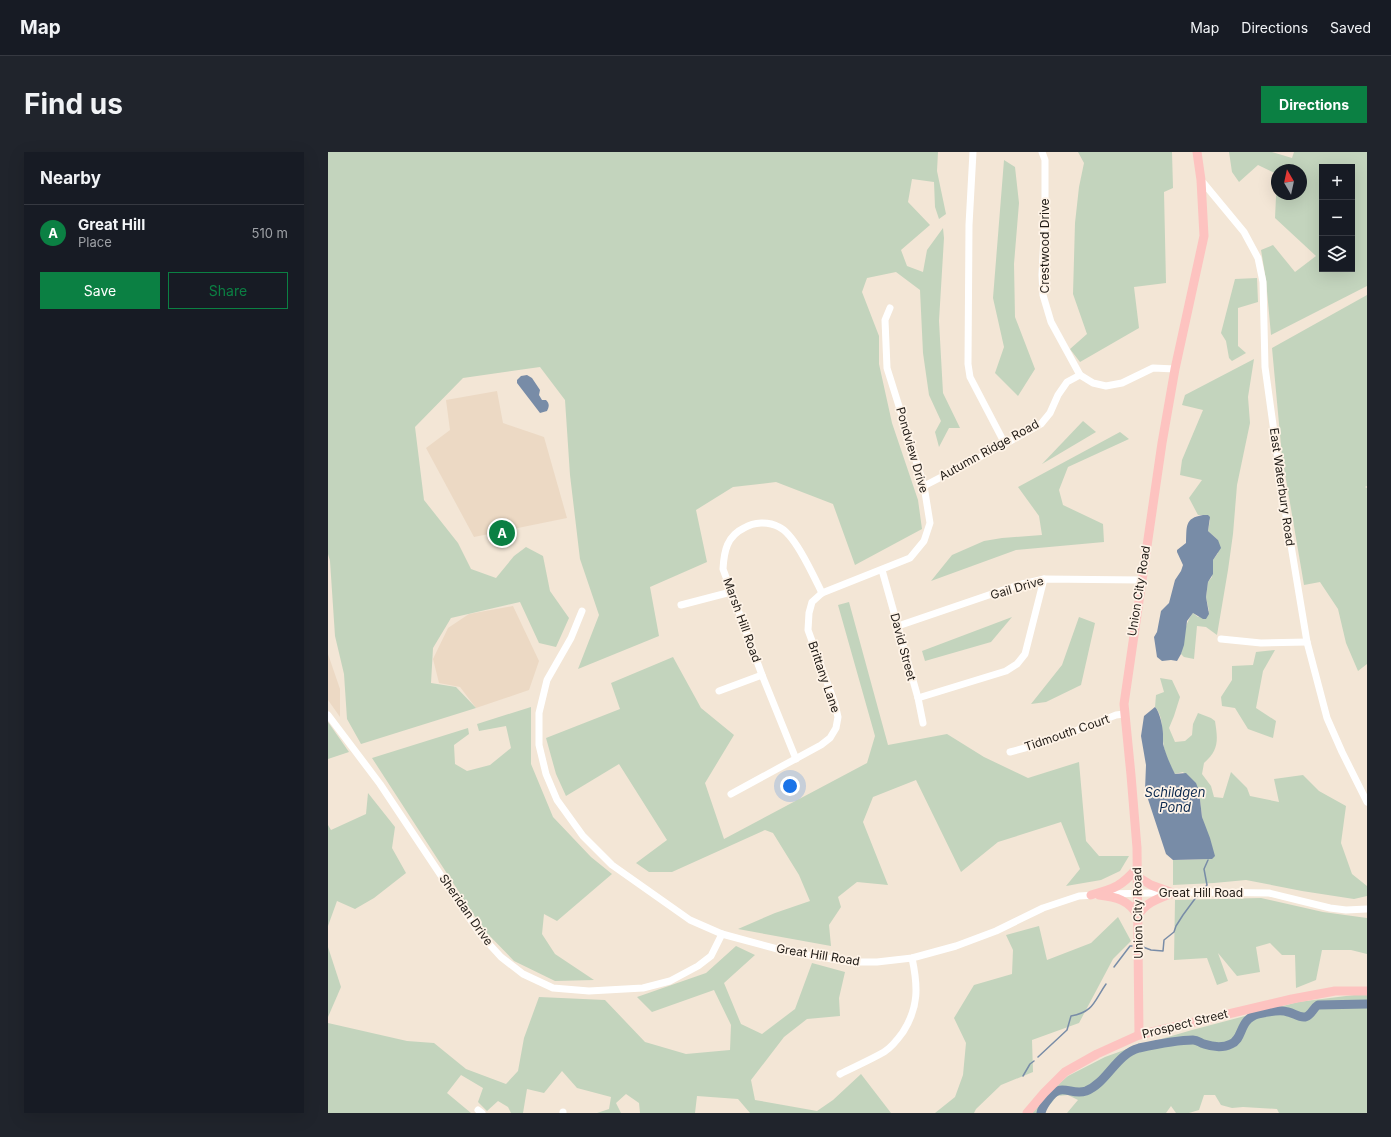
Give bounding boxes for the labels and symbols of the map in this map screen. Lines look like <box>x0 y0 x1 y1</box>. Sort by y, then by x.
north arrow <box>1271 164 1307 200</box>
street label: Crestwood Drive <box>1037 198 1052 294</box>
street label: Pondview Drive <box>893 405 932 495</box>
street label: Autumn Ridge Road <box>936 416 1041 483</box>
street label: East Waterbury Road <box>1267 427 1298 547</box>
pin: A <box>489 518 515 548</box>
street label: Union City Road <box>1124 545 1153 637</box>
street label: Gail Drive <box>989 573 1045 602</box>
street label: Marsh Hill Road <box>720 576 765 664</box>
street label: David Street <box>887 611 920 682</box>
street label: Brittany Lane <box>805 639 844 714</box>
street label: Tidmouth Court <box>1022 711 1111 754</box>
your location <box>780 776 800 796</box>
water label: Schildgen Pond <box>1145 784 1206 815</box>
street label: Union City Road <box>1129 867 1146 959</box>
street label: Sheridan Drive <box>436 871 497 948</box>
street label: Great Hill Road <box>1159 885 1243 900</box>
street label: Great Hill Road <box>775 940 861 969</box>
street label: Prospect Street <box>1140 1006 1229 1041</box>

